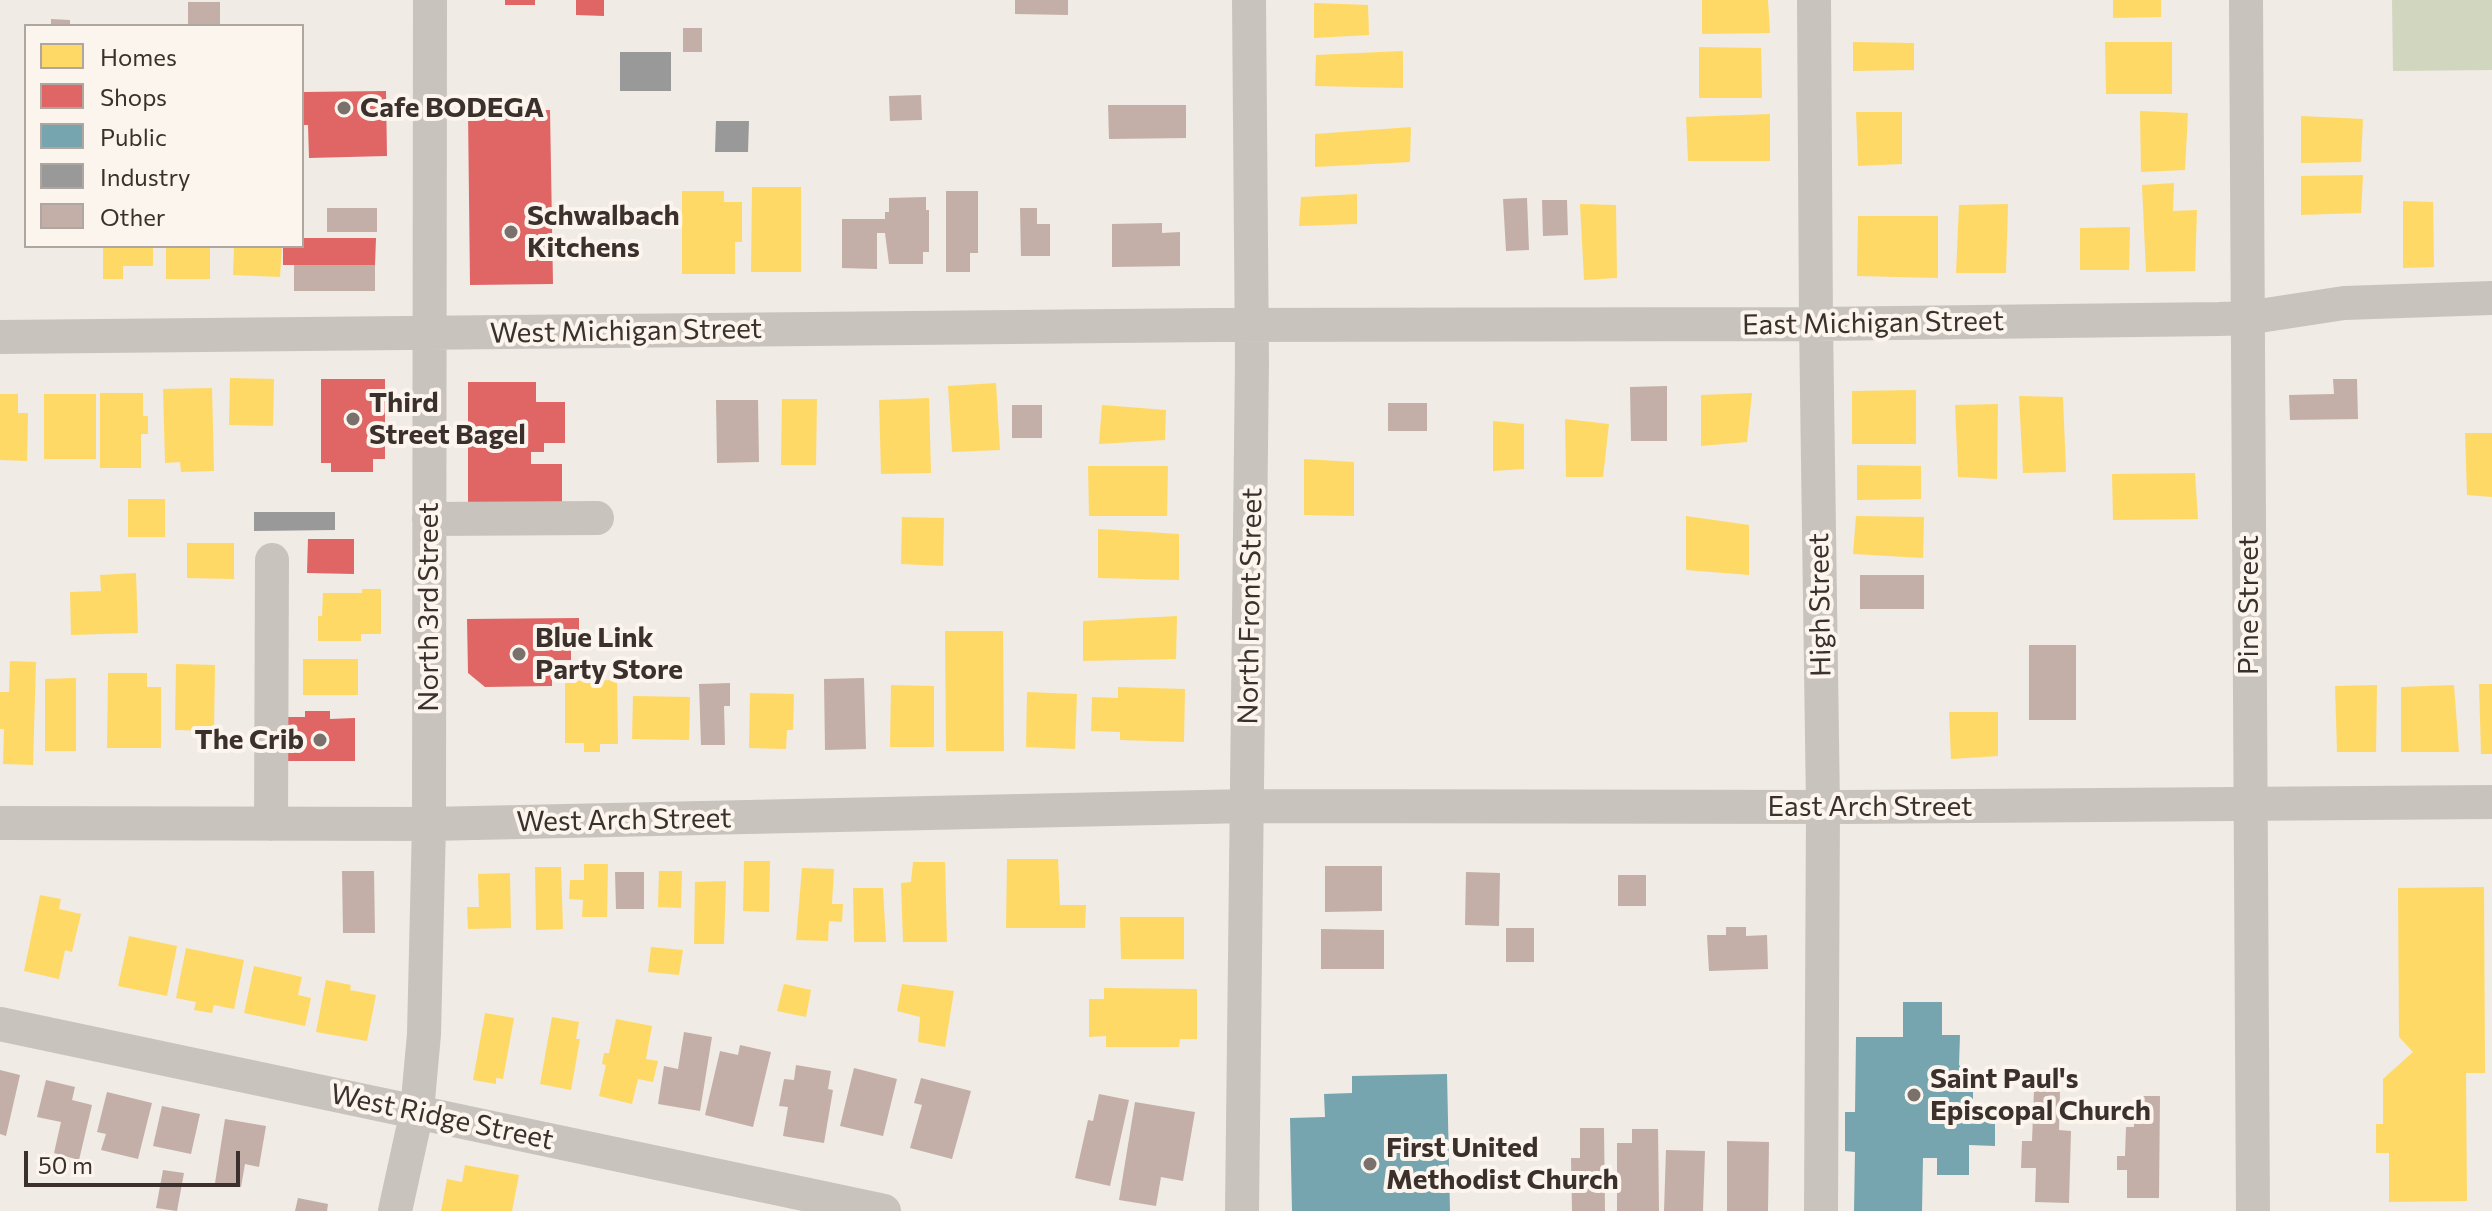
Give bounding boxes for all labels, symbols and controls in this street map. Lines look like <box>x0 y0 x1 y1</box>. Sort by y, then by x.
legend <box>24 24 304 248</box>
text: Homes <box>100 42 177 71</box>
text: Shops <box>100 82 167 111</box>
place label: Cafe BODEGA <box>360 91 544 125</box>
marker: Cafe BODEGA <box>335 99 353 117</box>
text: Public <box>100 122 167 151</box>
text: Industry <box>100 162 190 191</box>
place label: Schwalbach Kitchens <box>527 199 680 265</box>
text: Other <box>100 202 165 231</box>
marker: Schwalbach Kitchens <box>502 223 520 241</box>
street label: East Michigan Street <box>1742 304 2004 342</box>
street label: West Michigan Street <box>490 312 762 350</box>
place label: Third Street Bagel <box>369 386 526 452</box>
marker: Third Street Bagel <box>344 410 362 428</box>
street label: North Front Street <box>1231 487 1269 725</box>
street label: North 3rd Street <box>412 502 446 712</box>
street label: High Street <box>1802 533 1838 677</box>
street label: Pine Street <box>2232 535 2266 675</box>
place label: Blue Link Party Store <box>535 621 683 687</box>
marker: Blue Link Party Store <box>510 645 528 663</box>
place label: The Crib <box>195 723 304 757</box>
marker: The Crib <box>311 731 329 749</box>
street label: East Arch Street <box>1767 790 1973 824</box>
street label: West Arch Street <box>516 801 732 839</box>
place label: Saint Paul's Episcopal Church <box>1930 1062 2151 1128</box>
street label: West Ridge Street <box>327 1077 557 1157</box>
marker: Saint Paul's Episcopal Church <box>1905 1086 1923 1104</box>
place label: First United Methodist Church <box>1386 1131 1619 1197</box>
scale bar <box>28 1135 244 1185</box>
text: 50 m <box>38 1150 93 1179</box>
marker: First United Methodist Church <box>1361 1155 1379 1173</box>

